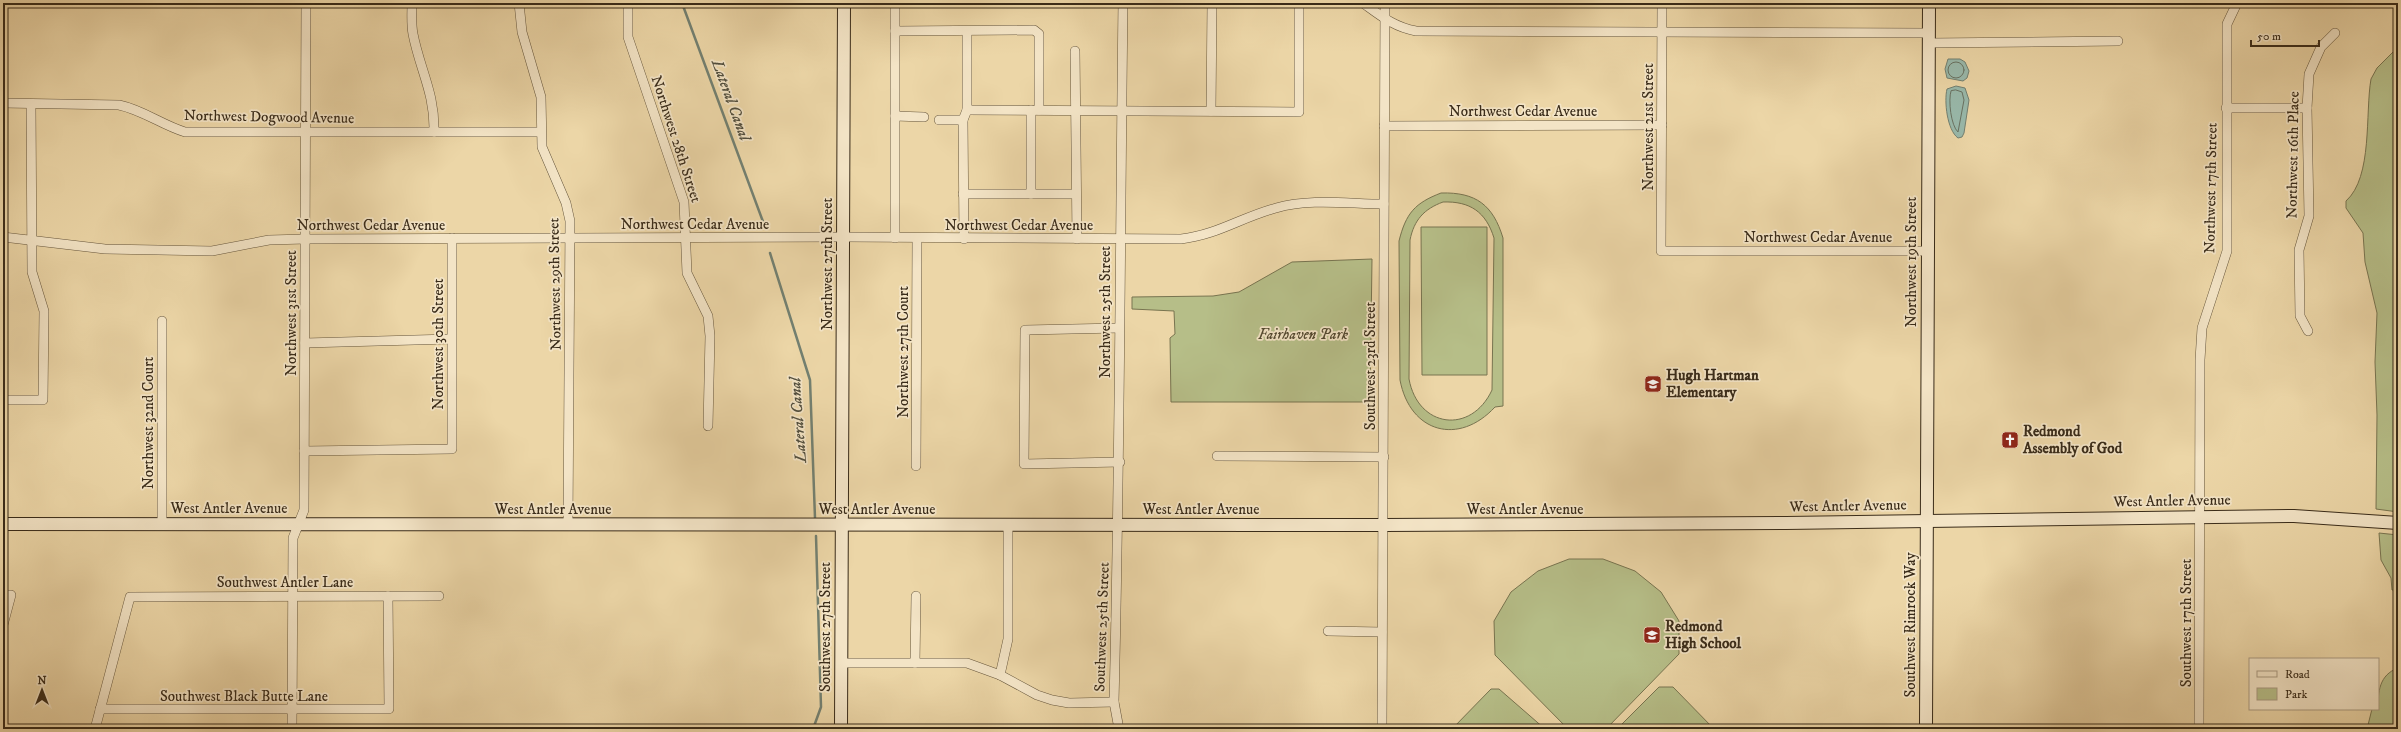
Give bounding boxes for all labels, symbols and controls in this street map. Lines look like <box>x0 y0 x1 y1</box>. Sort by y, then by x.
scale bar <box>2251 22 2319 48</box>
text: 50 m <box>2257 29 2281 44</box>
water label: Lateral Canal <box>707 56 756 145</box>
street label: Northwest 21st Street <box>1639 63 1658 191</box>
street label: Northwest 28th Street <box>646 73 706 205</box>
street label: Northwest 16th Place <box>2282 91 2304 219</box>
street label: Northwest Cedar Avenue <box>1449 102 1597 121</box>
street label: Northwest Dogwood Avenue <box>184 106 354 128</box>
street label: Northwest 17th Street <box>2200 122 2222 254</box>
street label: Northwest 19th Street <box>1902 197 1921 327</box>
street label: Northwest 27th Street <box>818 198 837 330</box>
street label: Northwest Cedar Avenue <box>621 215 769 234</box>
street label: Northwest Cedar Avenue <box>297 216 445 235</box>
street label: Northwest Cedar Avenue <box>945 216 1093 235</box>
street label: Northwest 29th Street <box>544 217 566 350</box>
street label: Northwest Cedar Avenue <box>1744 228 1892 247</box>
street label: Northwest 25th Street <box>1096 246 1115 378</box>
street label: Northwest 31st Street <box>282 250 301 376</box>
street label: Northwest 30th Street <box>429 278 448 410</box>
street label: Northwest 27th Court <box>894 286 913 418</box>
street label: Southwest 23rd Street <box>1361 302 1380 430</box>
park label: Fairhaven Park <box>1258 325 1349 344</box>
street label: Northwest 32nd Court <box>139 357 158 489</box>
place label: Hugh Hartman Elementary <box>1666 366 1759 402</box>
school or university icon: Hugh Hartman Elementary <box>1643 374 1663 394</box>
water label: Lateral Canal <box>785 375 811 464</box>
place label: Redmond Assembly of God <box>2022 422 2123 458</box>
church icon: Redmond Assembly of God <box>2000 430 2020 450</box>
street label: West Antler Avenue <box>2112 490 2231 512</box>
street label: West Antler Avenue <box>1788 495 1907 517</box>
street label: West Antler Avenue <box>169 499 288 518</box>
street label: West Antler Avenue <box>493 500 612 519</box>
street label: West Antler Avenue <box>817 500 936 519</box>
street label: West Antler Avenue <box>1141 500 1260 519</box>
street label: West Antler Avenue <box>1465 500 1584 519</box>
street label: Southwest Rimrock Way <box>1901 552 1920 698</box>
street label: Southwest 17th Street <box>2177 559 2196 687</box>
street label: Southwest 27th Street <box>816 562 835 692</box>
street label: Southwest 25th Street <box>1090 562 1114 692</box>
street label: Southwest Antler Lane <box>217 573 353 592</box>
place label: Redmond High School <box>1665 617 1742 653</box>
school or university icon: Redmond High School <box>1642 625 1662 645</box>
legend <box>2249 658 2379 710</box>
text: Road <box>2285 667 2310 682</box>
north arrow <box>22 670 62 710</box>
text: N <box>37 674 47 688</box>
street label: Southwest Black Butte Lane <box>160 687 328 706</box>
text: Park <box>2285 687 2307 702</box>

